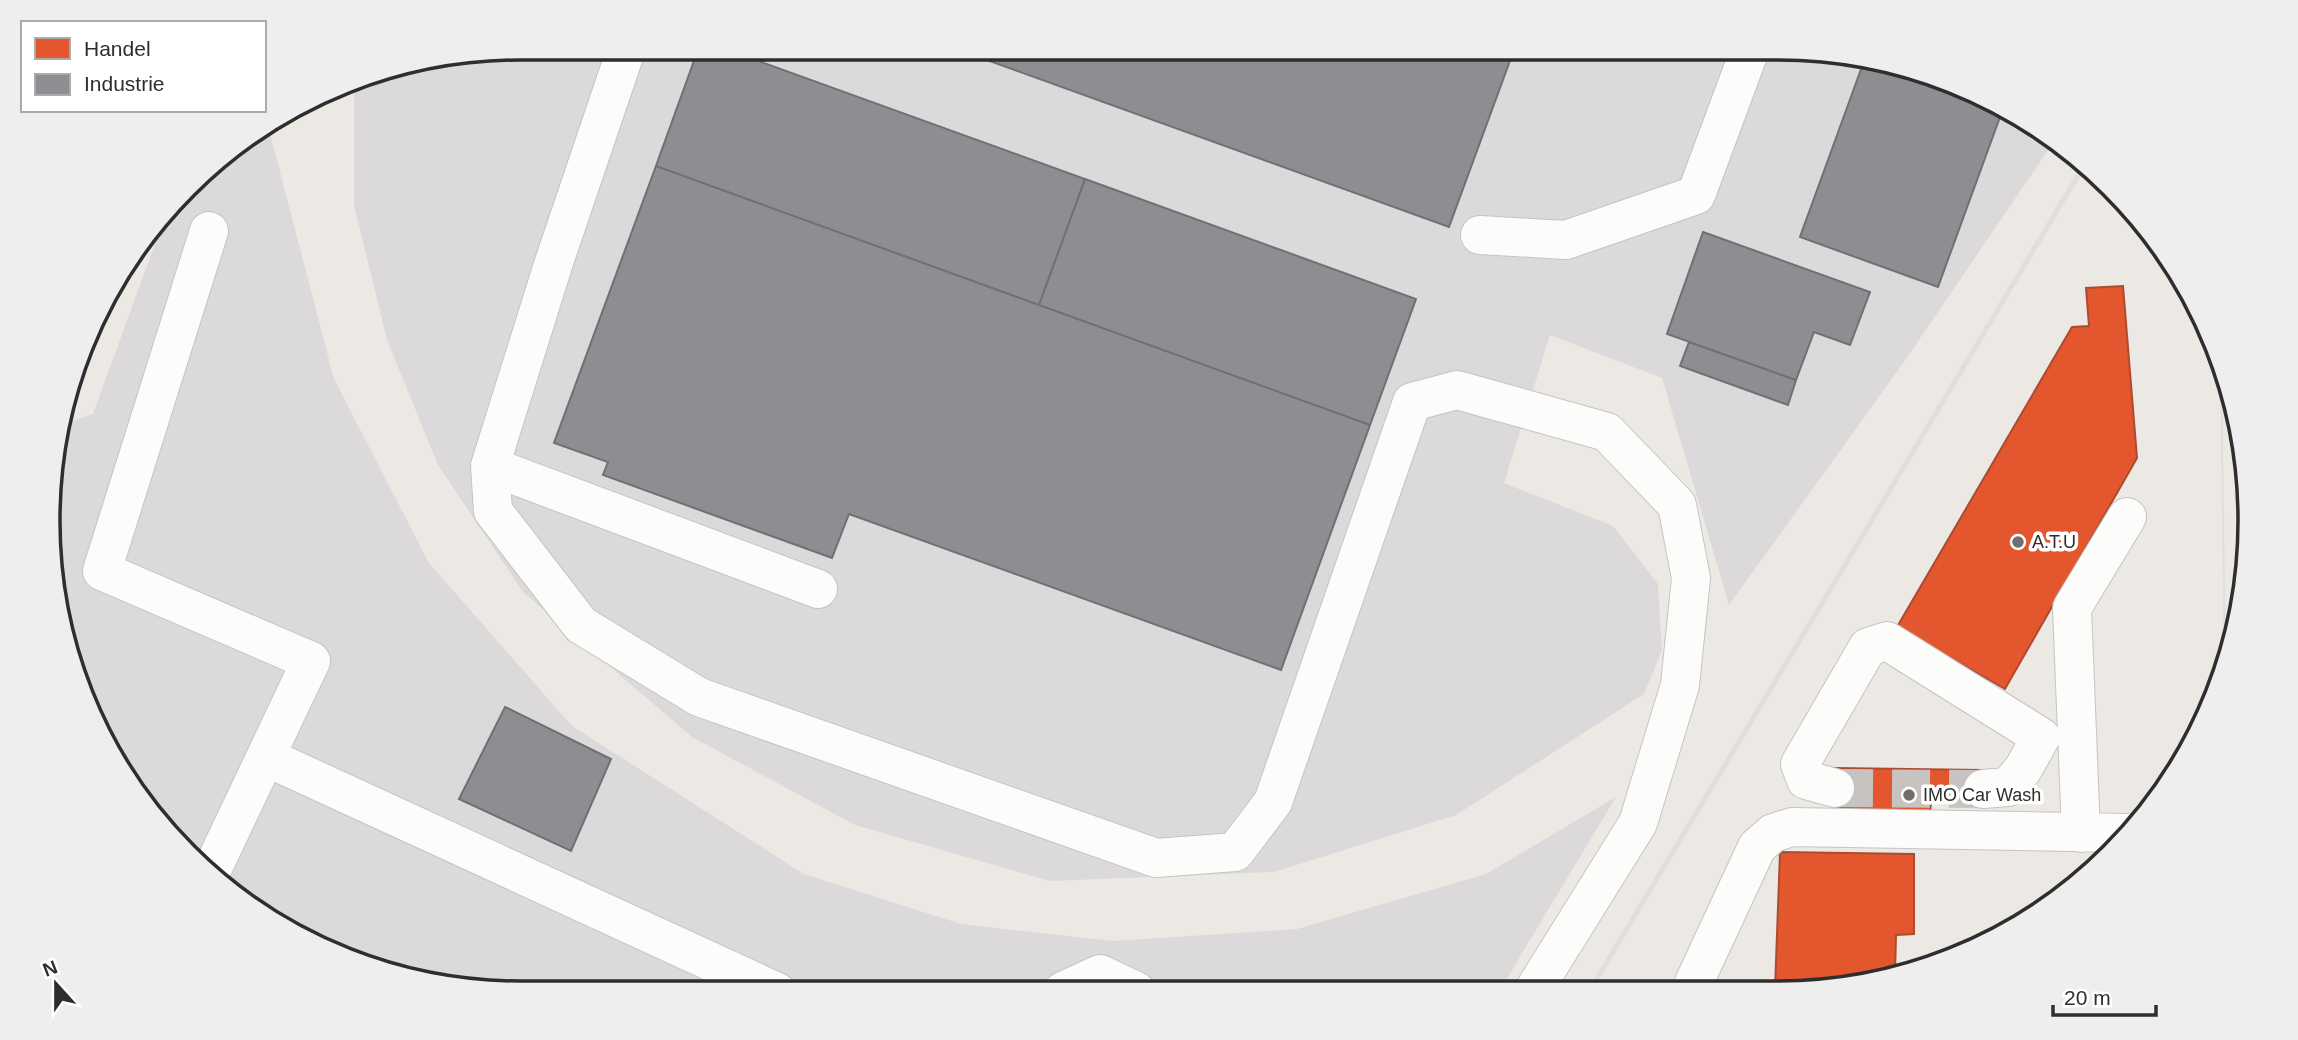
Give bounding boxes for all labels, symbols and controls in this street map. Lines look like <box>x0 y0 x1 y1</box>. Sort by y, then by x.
legend <box>21 21 266 112</box>
text: Handel <box>84 37 151 60</box>
text: Industrie <box>84 72 165 95</box>
place label: A.T.U <box>2032 532 2076 552</box>
marker: A.T.U <box>2010 534 2026 550</box>
place label: IMO Car Wash <box>1923 785 2041 805</box>
marker: IMO Car Wash <box>1901 787 1917 803</box>
north arrow <box>21 949 91 1019</box>
text: N <box>40 956 60 981</box>
scale bar <box>2053 974 2156 1018</box>
text: 20 m <box>2064 986 2111 1009</box>

